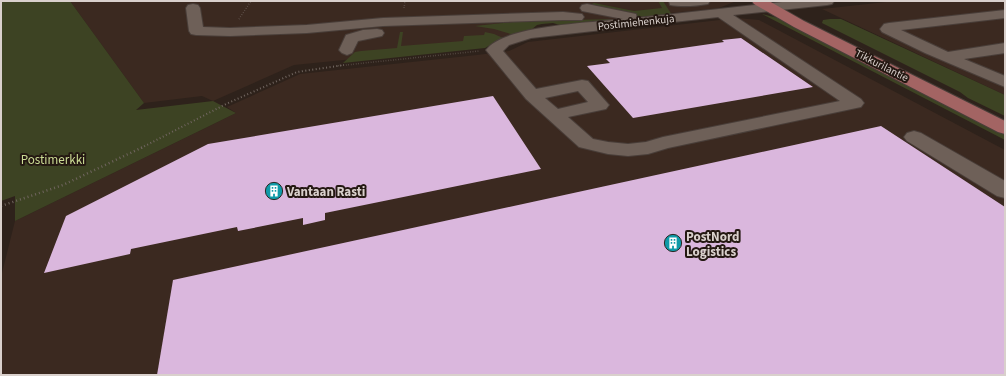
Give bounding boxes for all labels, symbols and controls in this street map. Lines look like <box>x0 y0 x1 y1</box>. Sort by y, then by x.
street label: Postimiehenkuja <box>597 11 675 34</box>
street label: Tikkurilantie <box>852 46 912 86</box>
park label: Postimerkki <box>21 151 85 169</box>
building icon: Vantaan Rasti <box>264 181 284 201</box>
place label: Vantaan Rasti <box>286 183 365 201</box>
place label: PostNord Logistics <box>686 228 739 261</box>
building icon: PostNord Logistics <box>663 233 683 253</box>

